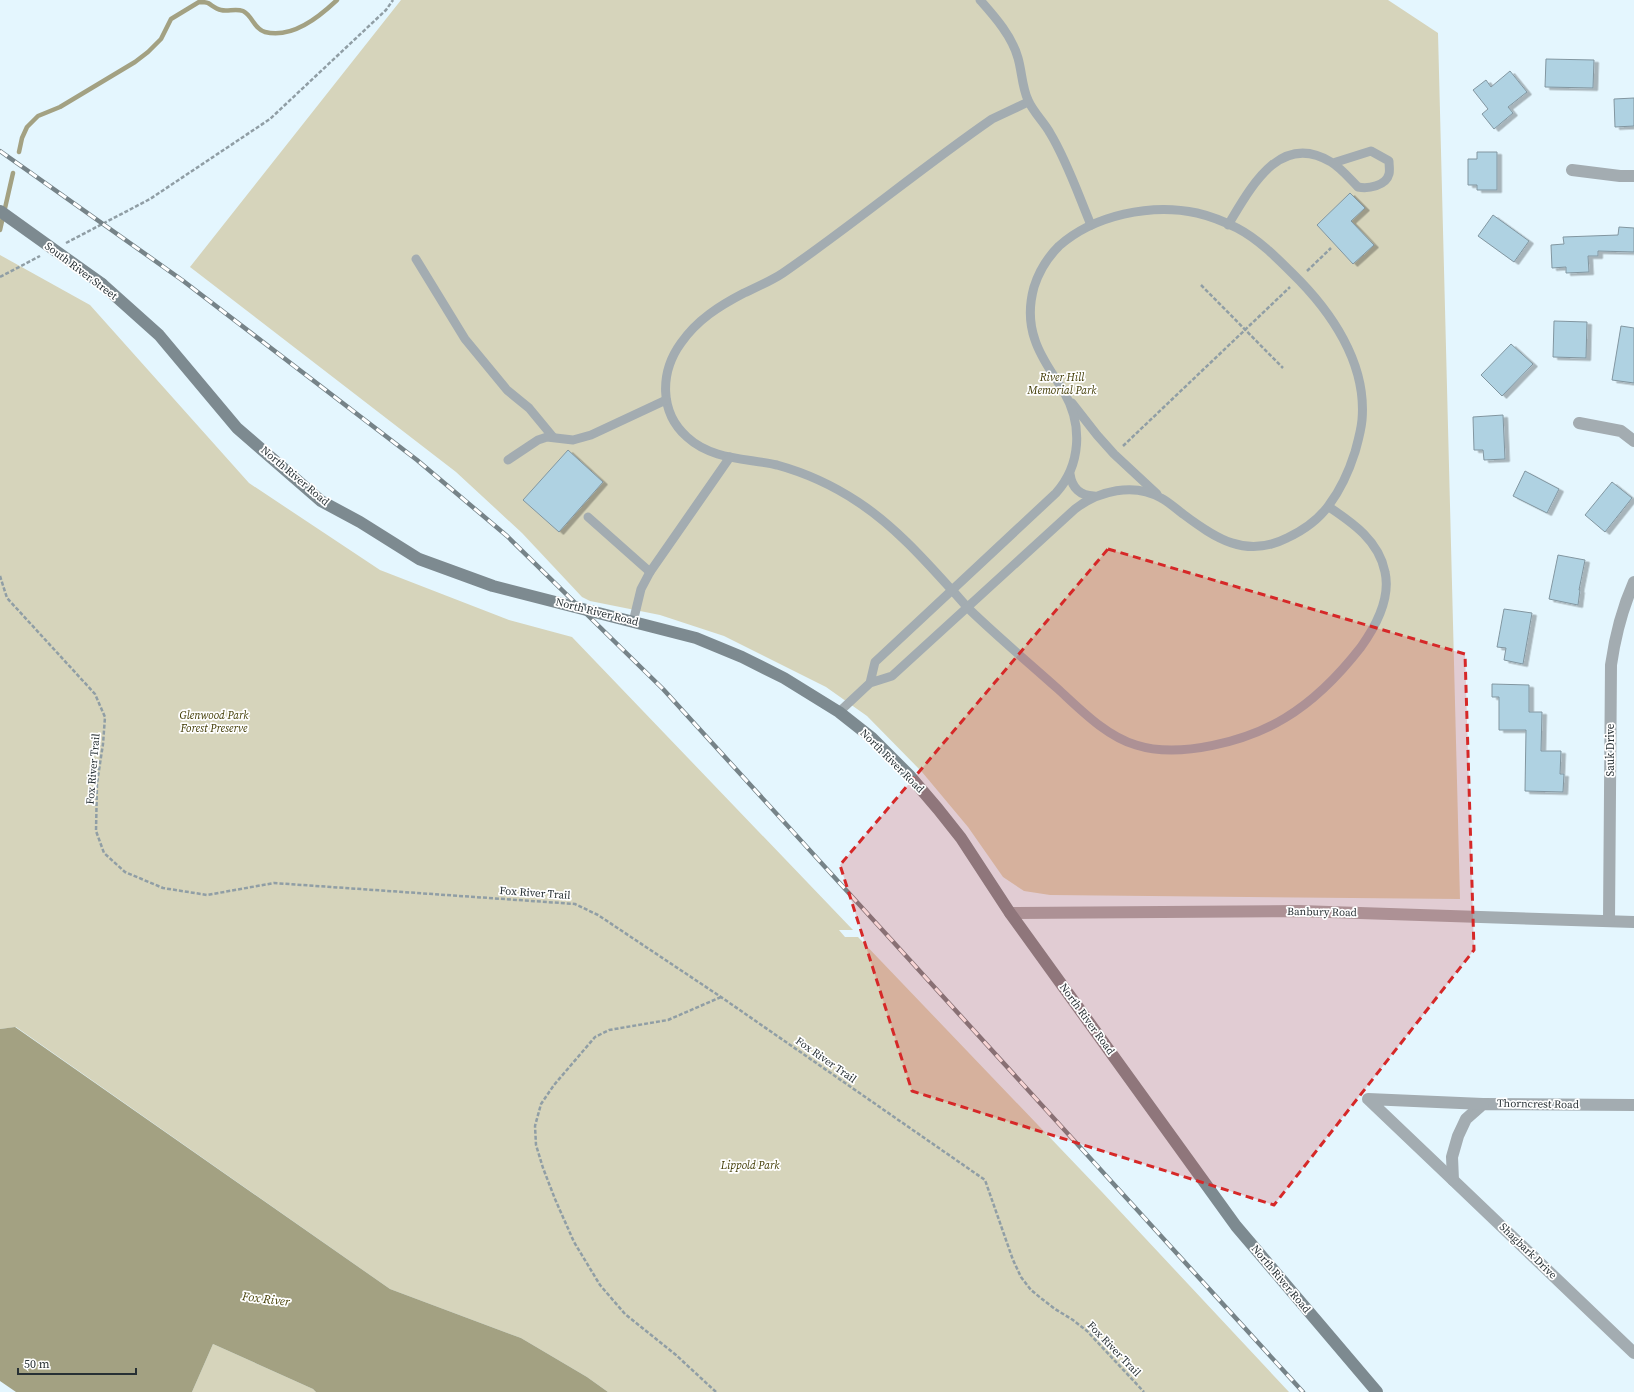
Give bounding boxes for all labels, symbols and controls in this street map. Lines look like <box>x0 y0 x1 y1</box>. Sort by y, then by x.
street label: South River Street <box>42 239 121 304</box>
park label: River Hill Memorial Park <box>1027 370 1097 398</box>
street label: North River Road <box>258 443 333 510</box>
street label: North River Road <box>554 594 641 630</box>
park label: Glenwood Park Forest Preserve <box>179 708 249 736</box>
street label: Sauk Drive <box>1603 723 1618 776</box>
street label: North River Road <box>857 726 928 797</box>
street label: Fox River Trail <box>82 733 104 805</box>
street label: Fox River Trail <box>499 883 571 903</box>
street label: Banbury Road <box>1287 904 1358 920</box>
street label: North River Road <box>1056 980 1118 1058</box>
street label: Fox River Trail <box>792 1033 860 1087</box>
street label: Thorncrest Road <box>1497 1096 1580 1112</box>
park label: Lippold Park <box>720 1158 780 1173</box>
street label: Shagbark Drive <box>1496 1220 1560 1283</box>
street label: North River Road <box>1248 1242 1315 1317</box>
water label: Fox River <box>240 1288 292 1310</box>
street label: Fox River Trail <box>1084 1318 1144 1380</box>
scale bar <box>18 1350 136 1376</box>
text: 50 m <box>24 1356 50 1372</box>

